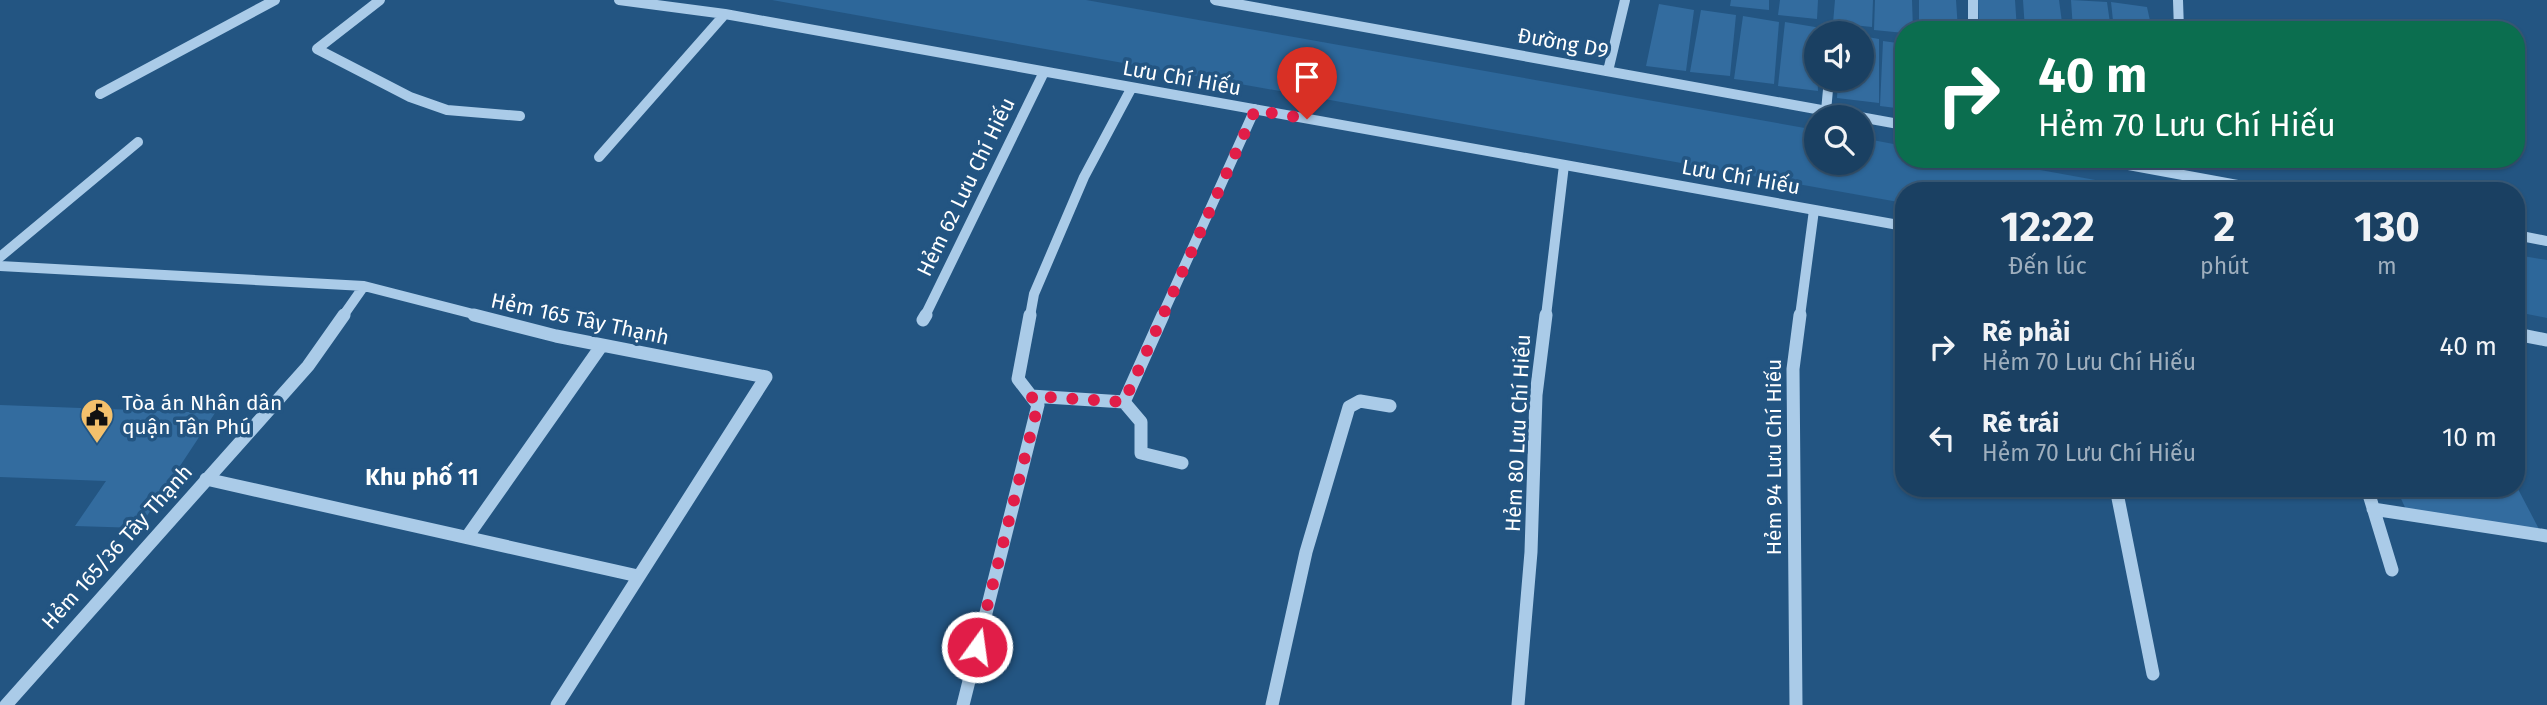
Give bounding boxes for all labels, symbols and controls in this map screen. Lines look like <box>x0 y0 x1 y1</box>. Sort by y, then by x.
map controls <box>1804 21 1874 175</box>
button: sound <box>1804 21 1874 91</box>
street label: Đường D9 <box>1516 22 1610 64</box>
text: 40 m <box>2038 46 2147 105</box>
pin <box>1277 47 1337 119</box>
icon: right <box>1923 49 2014 140</box>
street label: Lưu Chí Hiếu <box>1121 55 1243 101</box>
icon: arrive <box>1288 58 1326 96</box>
street label: Hẻm 62 Lưu Chí Hiếu <box>911 93 1021 281</box>
button: search <box>1804 105 1874 175</box>
text: Hẻm 70 Lưu Chí Hiếu <box>2038 106 2336 144</box>
street label: Lưu Chí Hiếu <box>1680 154 1802 200</box>
text: 12:22 <box>2000 202 2095 252</box>
text: 2 <box>2214 202 2235 252</box>
text: 130 <box>2354 202 2420 252</box>
text: Đến lúc <box>2008 252 2087 280</box>
text: phút <box>2200 252 2249 280</box>
text: m <box>2377 252 2397 280</box>
street label: Hẻm 165 Tây Thạnh <box>488 287 672 351</box>
text: Rẽ phải <box>1982 317 2070 348</box>
icon: right <box>1923 328 1961 366</box>
text: 40 m <box>2439 331 2497 362</box>
street label: Hẻm 80 Lưu Chí Hiếu <box>1500 334 1536 532</box>
text: Hẻm 70 Lưu Chí Hiếu <box>1982 348 2196 376</box>
street label: Hẻm 94 Lưu Chí Hiếu <box>1761 359 1787 555</box>
place label: Tòa án Nhân dân quận Tân Phú <box>122 390 282 440</box>
public building icon: Tòa án Nhân dân quận Tân Phú <box>78 396 116 445</box>
text: Rẽ trái <box>1982 408 2059 439</box>
icon: left <box>1923 419 1961 457</box>
text: 10 m <box>2442 422 2497 453</box>
text: Hẻm 70 Lưu Chí Hiếu <box>1982 439 2196 467</box>
street label: Hẻm 165/36 Tây Thạnh <box>36 459 198 635</box>
district label: Khu phố 11 <box>365 461 479 491</box>
position arrow <box>940 610 1014 684</box>

